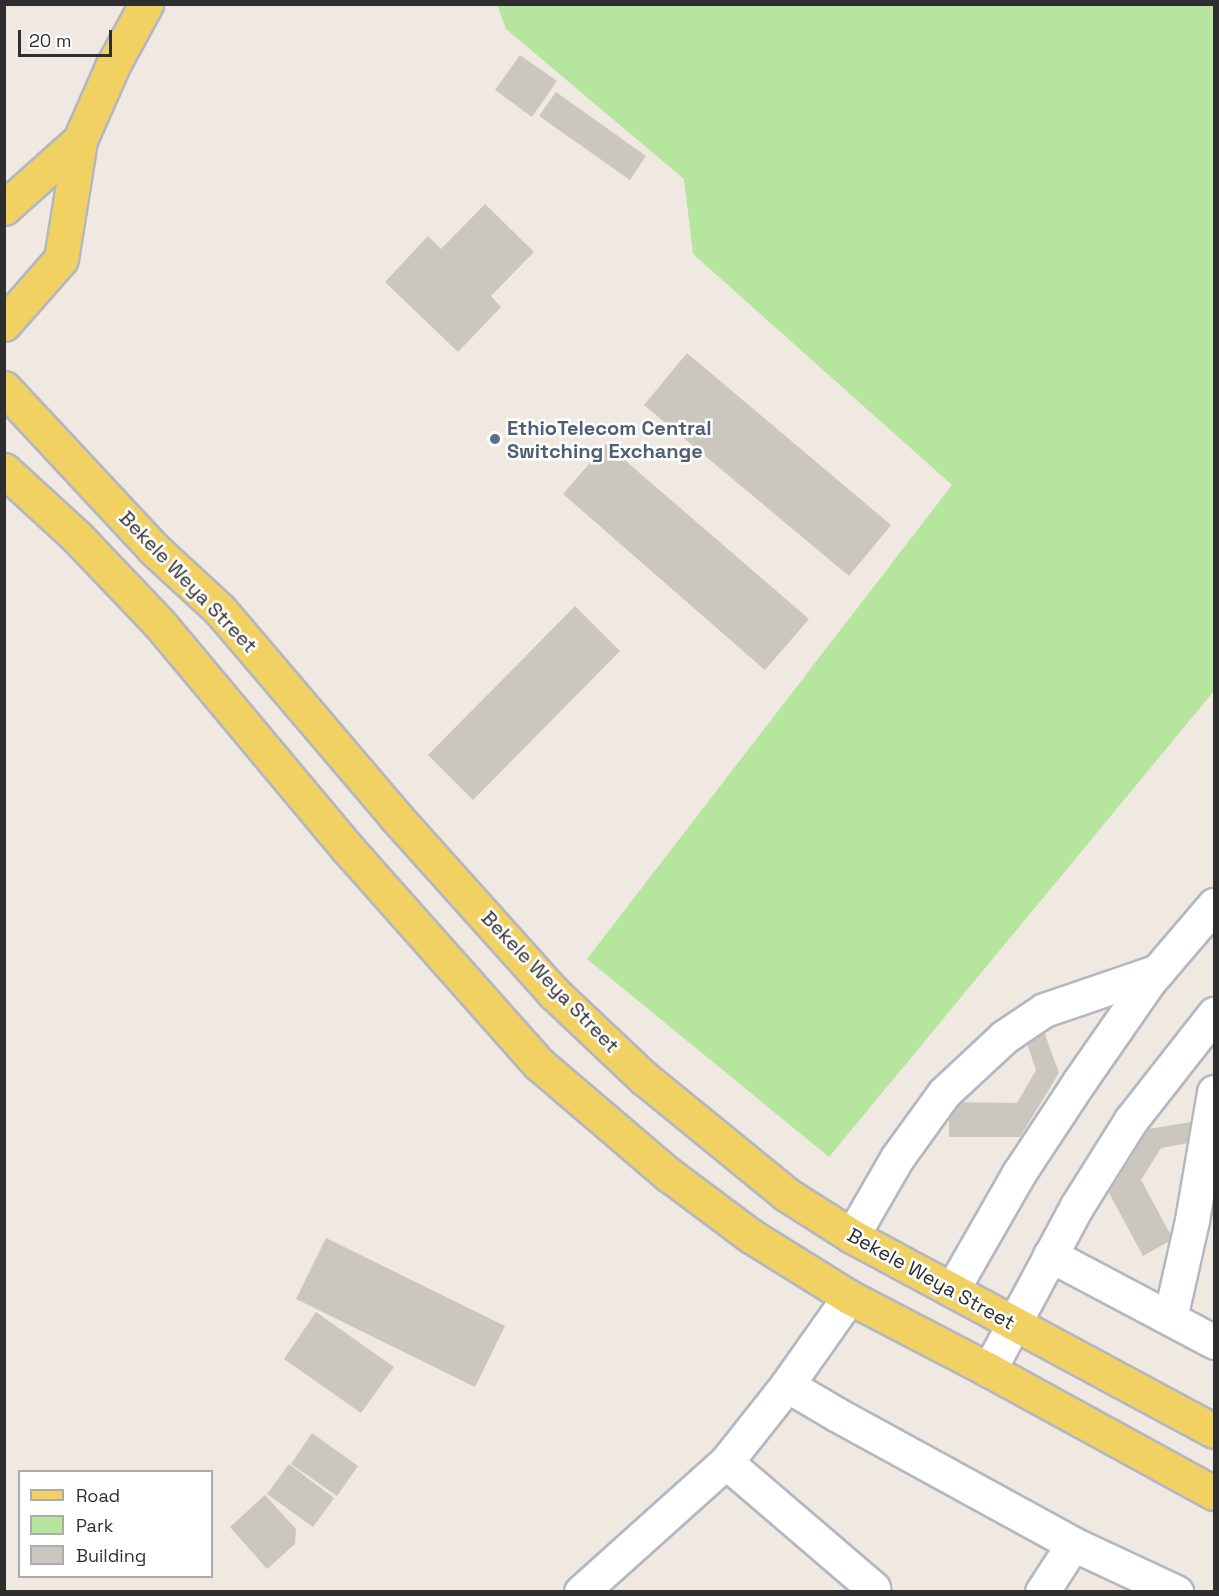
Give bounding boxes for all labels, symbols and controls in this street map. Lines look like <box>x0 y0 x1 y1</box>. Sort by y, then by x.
scale bar <box>21 18 116 56</box>
text: 20 m <box>29 29 72 52</box>
place label: EthioTelecom Central Switching Exchange <box>507 416 712 463</box>
marker: EthioTelecom Central Switching Exchange <box>488 432 502 446</box>
street label: Bekele Weya Street <box>114 506 262 658</box>
street label: Bekele Weya Street <box>476 906 624 1058</box>
street label: Bekele Weya Street <box>843 1223 1019 1335</box>
legend <box>18 1470 213 1578</box>
text: Road <box>76 1484 120 1507</box>
text: Park <box>76 1514 113 1537</box>
text: Building <box>76 1544 146 1567</box>

